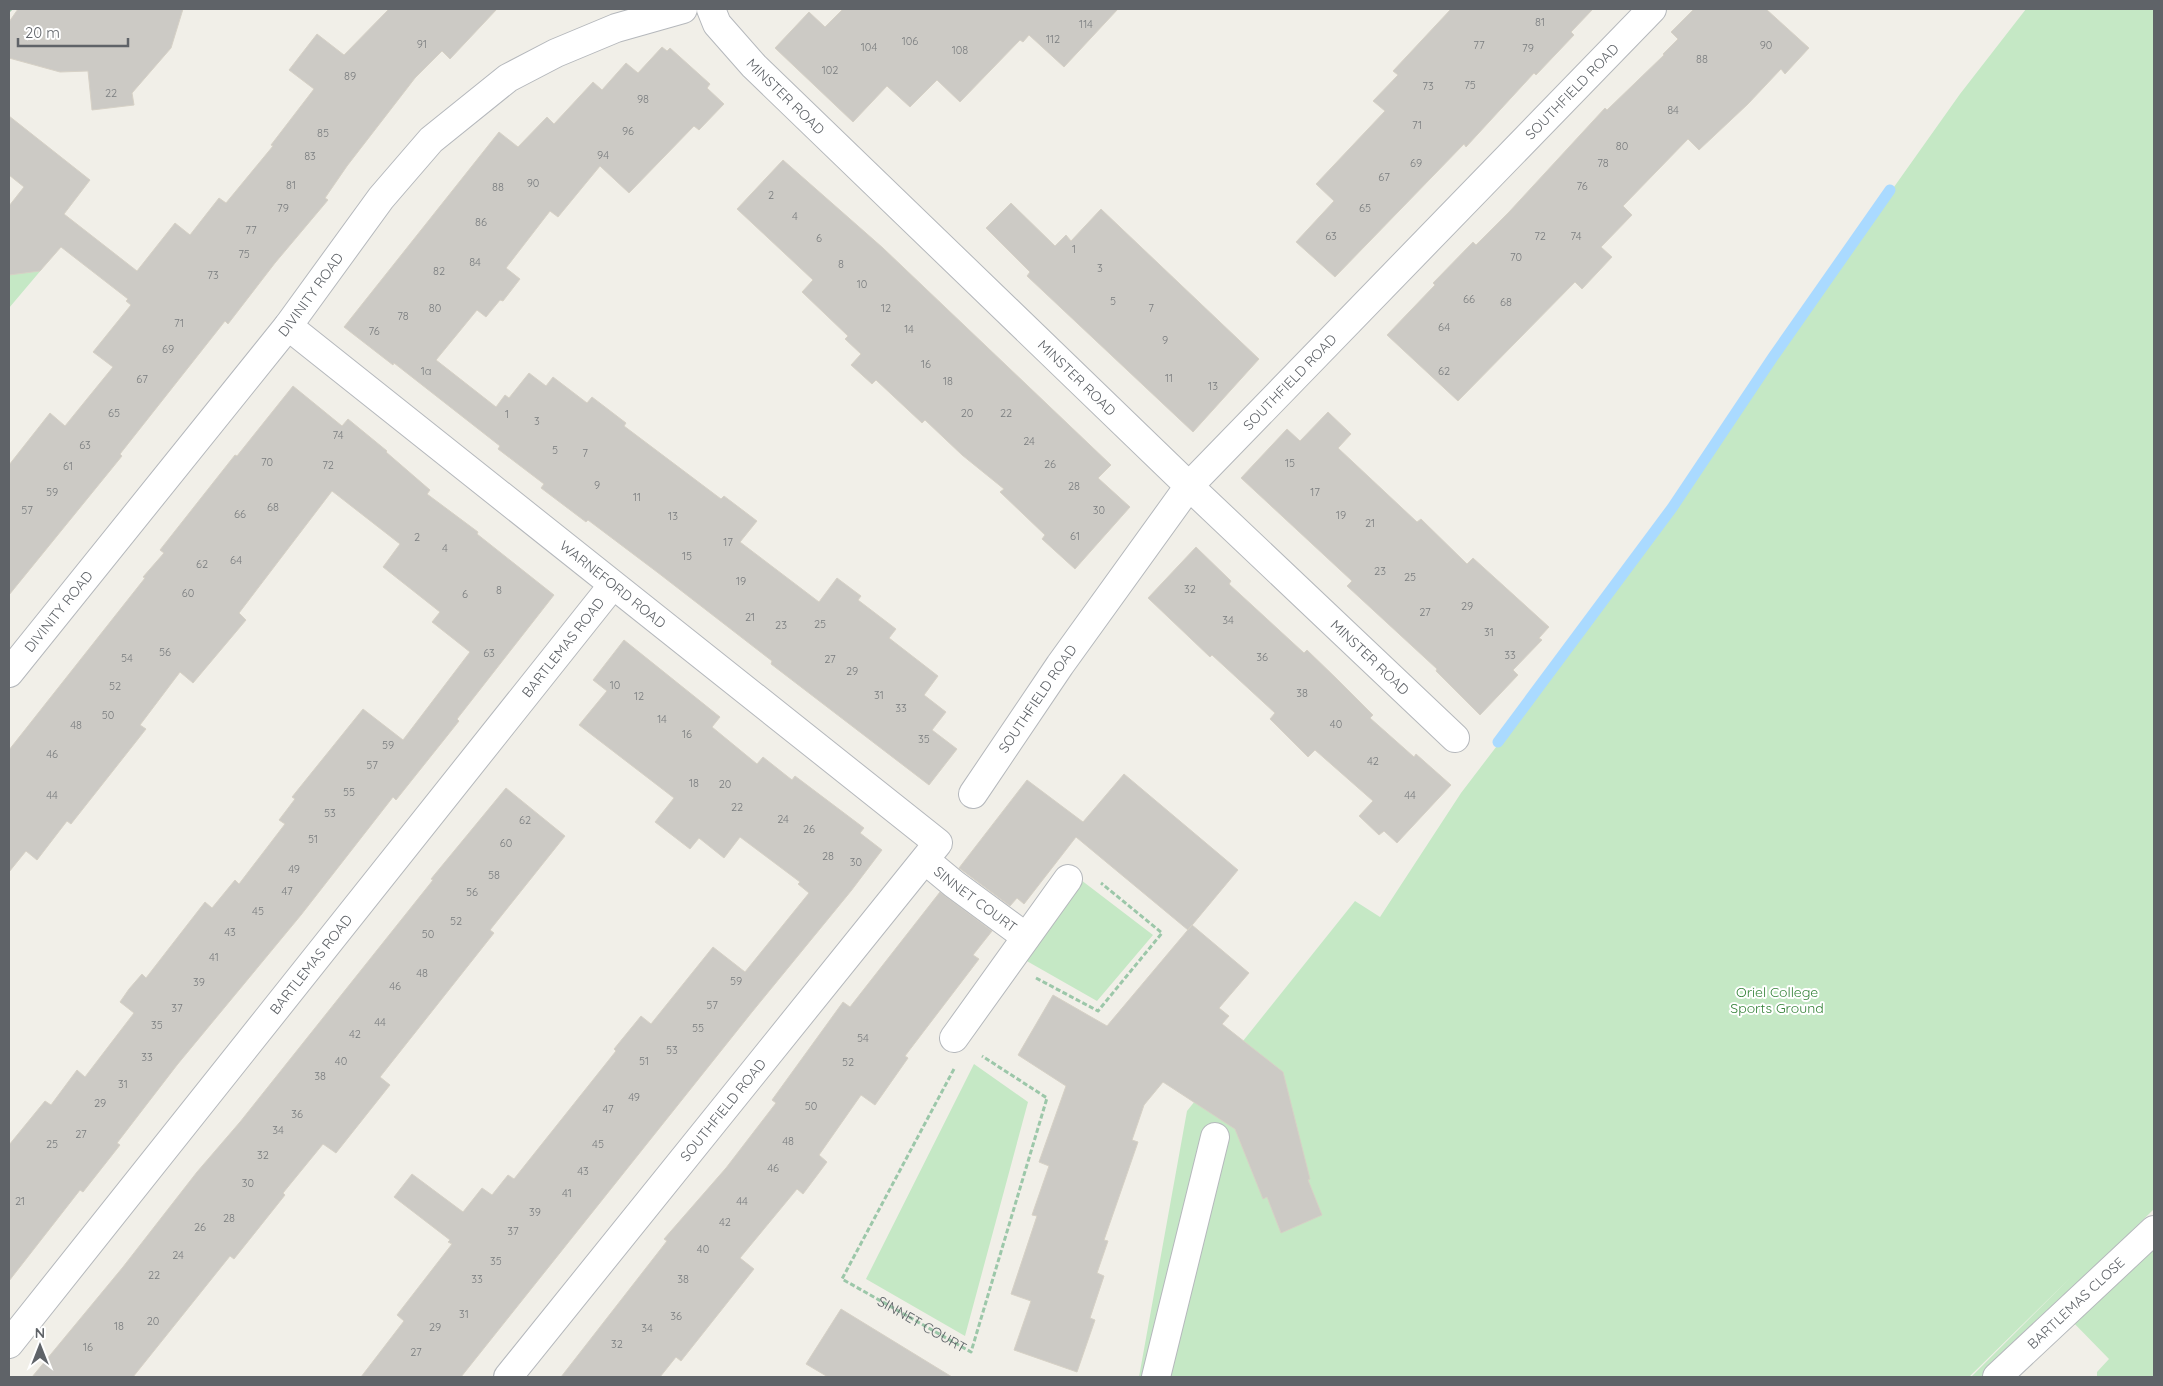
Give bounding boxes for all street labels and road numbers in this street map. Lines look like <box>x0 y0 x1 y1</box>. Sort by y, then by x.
street label: SOUTHFIELD ROAD <box>1521 40 1623 143</box>
street label: MINSTER ROAD <box>743 55 828 138</box>
street label: DIVINITY ROAD <box>274 249 347 340</box>
street label: SOUTHFIELD ROAD <box>1239 330 1340 434</box>
street label: MINSTER ROAD <box>1034 336 1120 420</box>
street label: WARNEFORD ROAD <box>556 537 670 632</box>
street label: DIVINITY ROAD <box>20 567 97 656</box>
street label: BARTLEMAS ROAD <box>518 594 608 701</box>
street label: MINSTER ROAD <box>1327 616 1413 699</box>
street label: SOUTHFIELD ROAD <box>994 641 1081 756</box>
street label: SINNET COURT <box>930 862 1021 936</box>
street label: BARTLEMAS ROAD <box>266 911 356 1018</box>
street label: SOUTHFIELD ROAD <box>676 1055 770 1165</box>
street label: BARTLEMAS CLOSE <box>2023 1253 2128 1353</box>
street label: SINNET COURT <box>874 1292 970 1357</box>

